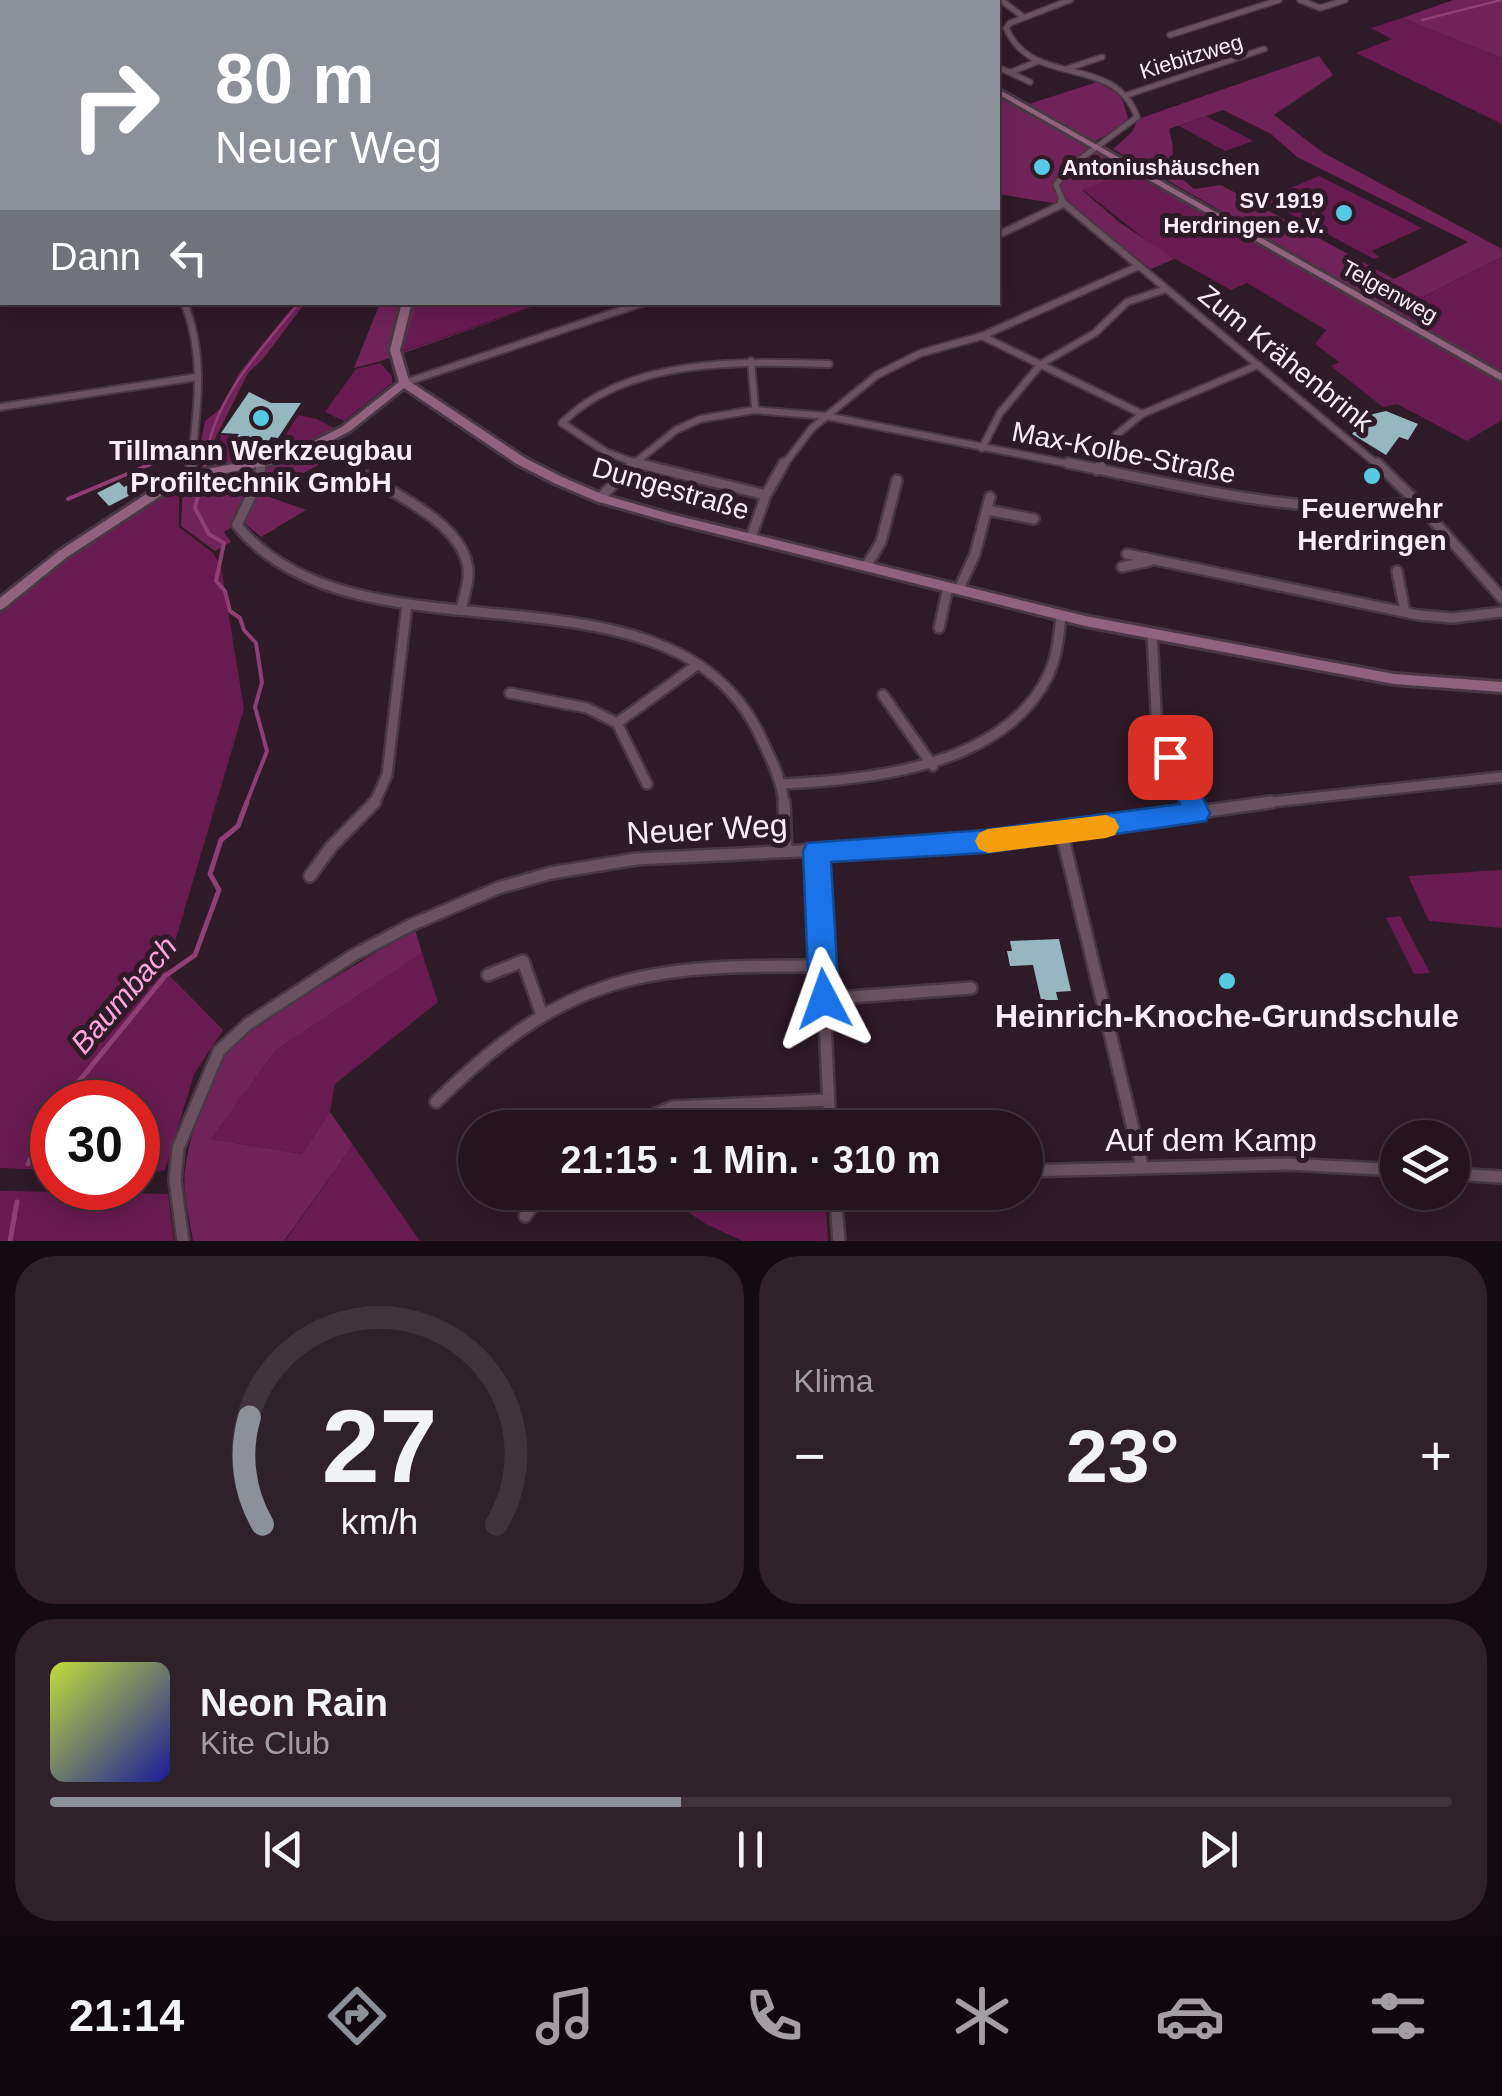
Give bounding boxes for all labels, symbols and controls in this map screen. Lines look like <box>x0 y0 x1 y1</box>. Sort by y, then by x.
street label: Kiebitzweg <box>1137 29 1246 84</box>
icon: right <box>50 40 180 170</box>
text: 80 m <box>215 40 375 118</box>
text: Neuer Weg <box>215 122 442 173</box>
place label: Antoniushäuschen <box>1062 155 1260 180</box>
marker: Antoniushäuschen <box>1031 156 1053 178</box>
place label: SV 1919 Herdringen e.V. <box>1163 188 1324 238</box>
marker: SV 1919 Herdringen e.V. <box>1333 202 1355 224</box>
icon: left <box>161 230 216 285</box>
text: Dann <box>50 236 141 278</box>
street label: Telgenweg <box>1338 255 1442 328</box>
street label: Zum Krähenbrink <box>1192 279 1380 439</box>
marker: Tillmann Werkzeugbau Profiltechnik GmbH <box>250 407 272 429</box>
street label: Max-Kolbe-Straße <box>1009 416 1238 489</box>
place label: Tillmann Werkzeugbau Profiltechnik GmbH <box>109 435 413 498</box>
street label: Dungestraße <box>589 451 753 526</box>
marker: Feuerwehr Herdringen <box>1361 465 1383 487</box>
place label: Feuerwehr Herdringen <box>1297 493 1447 556</box>
pin <box>1128 715 1213 800</box>
icon: arrive <box>1143 730 1198 785</box>
street label: Neuer Weg <box>626 807 788 851</box>
water label: Baumbach <box>64 930 183 1060</box>
position arrow <box>772 947 876 1051</box>
marker: Heinrich-Knoche-Grundschule <box>1216 970 1238 992</box>
place label: Heinrich-Knoche-Grundschule <box>995 998 1459 1034</box>
speed limit sign: 30 <box>30 1080 160 1210</box>
map controls <box>1380 1120 1470 1210</box>
button: layers <box>1380 1120 1470 1210</box>
street label: Auf dem Kamp <box>1105 1122 1317 1158</box>
text: 21:15 · 1 Min. · 310 m <box>560 1139 941 1181</box>
text: Klima <box>794 1363 874 1399</box>
text: 27 <box>321 1388 437 1504</box>
text: 23° <box>1066 1414 1179 1498</box>
text: − <box>794 1425 826 1487</box>
text: + <box>1420 1425 1452 1487</box>
text: km/h <box>341 1502 418 1542</box>
text: Neon Rain <box>200 1682 388 1724</box>
text: Kite Club <box>200 1725 330 1761</box>
icon: previous <box>256 1822 311 1877</box>
icon: pause <box>723 1822 778 1877</box>
icon: next <box>1191 1822 1246 1877</box>
icon: directions <box>322 1981 392 2051</box>
icon: music <box>530 1981 600 2051</box>
icon: phone <box>739 1981 809 2051</box>
icon: climate <box>947 1981 1017 2051</box>
icon: car <box>1155 1981 1225 2051</box>
icon: filters <box>1363 1981 1433 2051</box>
text: 21:14 <box>69 1990 184 2041</box>

